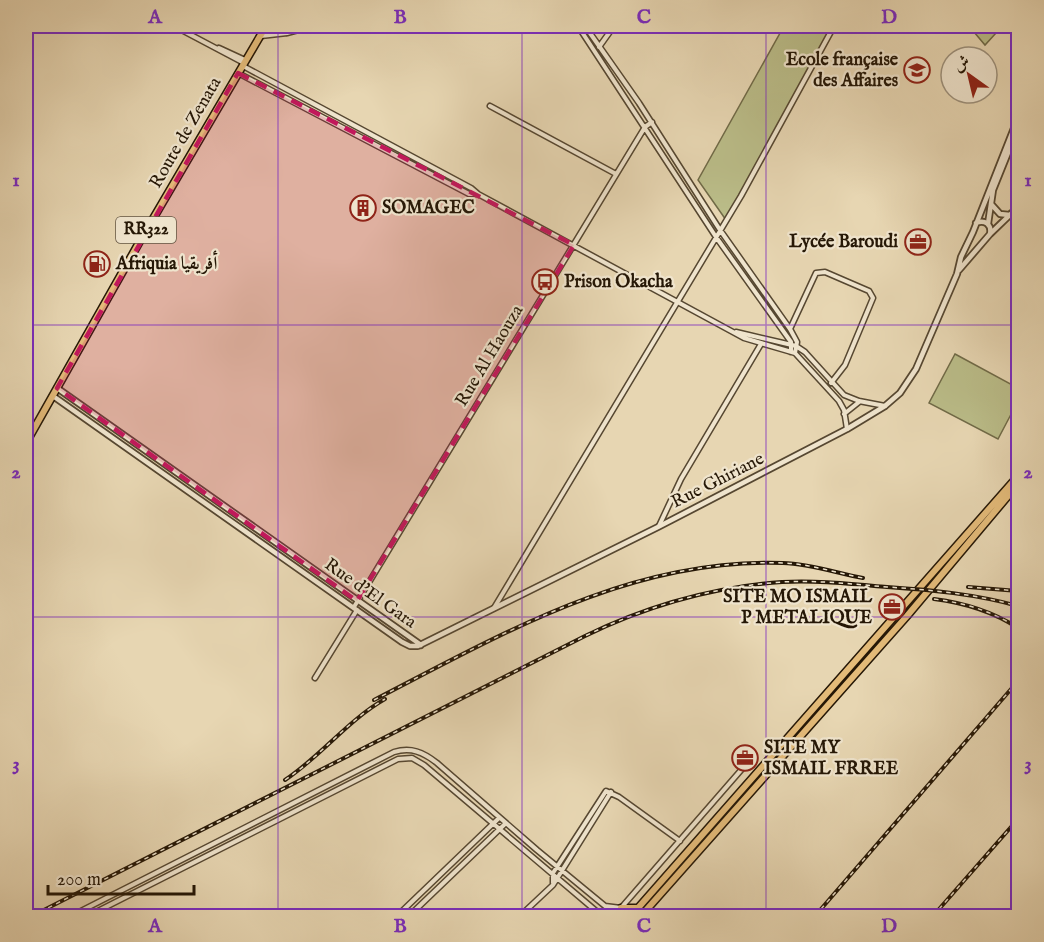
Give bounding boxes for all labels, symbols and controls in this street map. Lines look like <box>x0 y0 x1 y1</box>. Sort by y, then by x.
text: A <box>147 5 163 30</box>
text: B <box>393 5 407 30</box>
text: C <box>637 5 651 30</box>
text: D <box>881 5 897 30</box>
north arrow <box>939 45 999 105</box>
place label: Ecole française des Affaires <box>786 49 899 93</box>
text: ش <box>950 51 974 77</box>
school or university icon: Ecole française des Affaires <box>902 55 932 85</box>
street label: Route de Zenata <box>145 73 227 193</box>
text: 1 <box>12 168 20 193</box>
text: 1 <box>1024 168 1032 193</box>
building icon: SOMAGEC <box>348 193 378 223</box>
place label: SOMAGEC <box>382 197 475 220</box>
road number: RR322 <box>116 217 176 243</box>
office icon: Lycée Baroudi <box>903 227 933 257</box>
place label: Lycée Baroudi <box>789 231 898 254</box>
fuel station icon: Afriquia أفريقيا <box>82 249 112 279</box>
place label: Afriquia أفريقيا <box>115 250 218 276</box>
bus stop icon: Prison Okacha <box>530 267 560 297</box>
place label: Prison Okacha <box>564 271 674 294</box>
street label: Rue Al Haouza <box>451 301 529 411</box>
street label: Rue Ghiriane <box>668 448 768 514</box>
text: 2 <box>11 460 21 485</box>
text: 2 <box>1023 460 1033 485</box>
street label: Rue d'El Gara <box>319 554 421 634</box>
place label: SITE MO ISMAIL P METALIQUE <box>723 586 873 630</box>
office icon: SITE MO ISMAIL P METALIQUE <box>877 592 907 622</box>
place label: SITE MY ISMAIL FRREE <box>764 737 899 781</box>
office icon: SITE MY ISMAIL FRREE <box>730 743 760 773</box>
text: 3 <box>12 752 20 777</box>
text: 3 <box>1024 752 1032 777</box>
scale bar <box>48 858 194 896</box>
text: 200 m <box>57 869 101 892</box>
text: A <box>147 914 163 939</box>
text: B <box>393 914 407 939</box>
text: C <box>637 914 651 939</box>
text: D <box>881 914 897 939</box>

